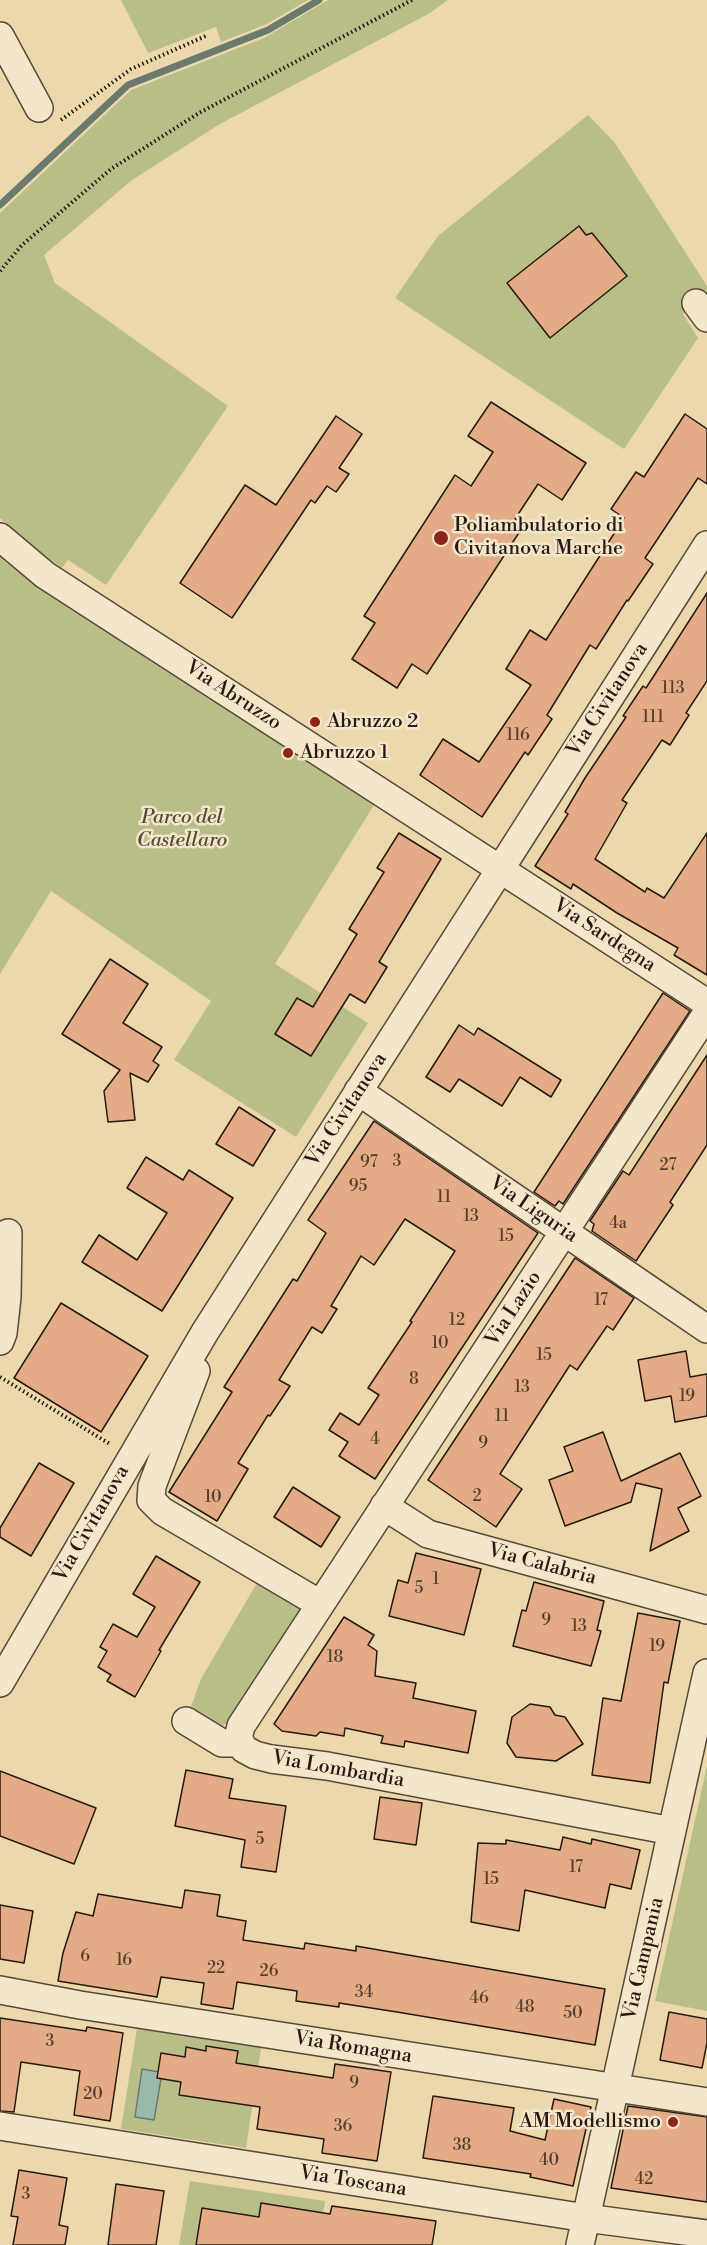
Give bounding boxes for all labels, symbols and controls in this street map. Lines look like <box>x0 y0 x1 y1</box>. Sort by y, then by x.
place label: Poliambulatorio di Civitanova Marche <box>454 514 624 561</box>
marker: Poliambulatorio di Civitanova Marche <box>432 529 450 547</box>
street label: Via Civitanova <box>562 639 654 761</box>
street label: Via Abruzzo <box>180 656 286 736</box>
house number: 113 <box>661 679 685 699</box>
house number: 111 <box>642 708 664 728</box>
place label: Abruzzo 2 <box>327 710 418 734</box>
marker: Abruzzo 2 <box>308 715 322 729</box>
house number: 116 <box>506 726 530 746</box>
place label: Abruzzo 1 <box>300 741 389 765</box>
marker: Abruzzo 1 <box>281 746 295 760</box>
park label: Parco del Castellaro <box>137 806 227 853</box>
street label: Via Sardegna <box>548 894 660 978</box>
street label: Via Civitanova <box>301 1049 393 1171</box>
house number: 3 <box>393 1152 401 1172</box>
house number: 97 <box>360 1153 378 1173</box>
house number: 27 <box>659 1156 677 1176</box>
street label: Via Liguria <box>484 1172 582 1248</box>
house number: 95 <box>349 1177 367 1197</box>
house number: 11 <box>437 1188 451 1208</box>
house number: 13 <box>463 1207 479 1227</box>
house number: 4a <box>609 1214 627 1234</box>
house number: 15 <box>498 1227 514 1247</box>
street label: Via Lazio <box>481 1267 547 1351</box>
house number: 17 <box>594 1291 608 1311</box>
house number: 12 <box>449 1311 465 1331</box>
house number: 10 <box>432 1334 448 1354</box>
house number: 15 <box>536 1346 552 1366</box>
house number: 8 <box>409 1370 419 1390</box>
house number: 13 <box>514 1378 530 1398</box>
house number: 19 <box>679 1387 695 1407</box>
house number: 11 <box>495 1407 509 1427</box>
house number: 4 <box>370 1430 380 1450</box>
house number: 9 <box>478 1434 488 1454</box>
street label: Via Civitanova <box>49 1461 135 1587</box>
house number: 2 <box>472 1487 482 1507</box>
house number: 10 <box>205 1488 221 1508</box>
street label: Via Calabria <box>485 1539 599 1591</box>
house number: 1 <box>433 1570 439 1590</box>
house number: 5 <box>415 1579 423 1599</box>
house number: 9 <box>541 1611 551 1631</box>
house number: 13 <box>571 1617 587 1637</box>
house number: 19 <box>649 1637 665 1657</box>
house number: 18 <box>327 1648 343 1668</box>
street label: Via Lombardia <box>270 1747 406 1793</box>
house number: 5 <box>256 1830 264 1850</box>
house number: 17 <box>569 1858 583 1878</box>
house number: 15 <box>483 1870 499 1890</box>
street label: Via Campania <box>618 1895 670 2023</box>
house number: 6 <box>80 1947 90 1967</box>
house number: 16 <box>116 1951 132 1971</box>
house number: 22 <box>207 1959 225 1979</box>
house number: 26 <box>260 1962 278 1982</box>
house number: 34 <box>355 1983 373 2003</box>
house number: 46 <box>469 1989 489 2009</box>
house number: 48 <box>515 1998 535 2018</box>
house number: 50 <box>563 2004 583 2024</box>
street label: Via Romagna <box>292 2027 414 2069</box>
house number: 3 <box>46 2032 54 2052</box>
house number: 9 <box>349 2074 359 2094</box>
house number: 20 <box>83 2085 103 2105</box>
place label: AM Modellismo <box>519 2110 661 2134</box>
marker: AM Modellismo <box>666 2115 680 2129</box>
house number: 36 <box>334 2117 352 2137</box>
house number: 38 <box>453 2136 471 2156</box>
house number: 40 <box>539 2151 559 2171</box>
street label: Via Toscana <box>298 2162 408 2202</box>
house number: 42 <box>635 2170 653 2190</box>
house number: 3 <box>22 2185 30 2205</box>

